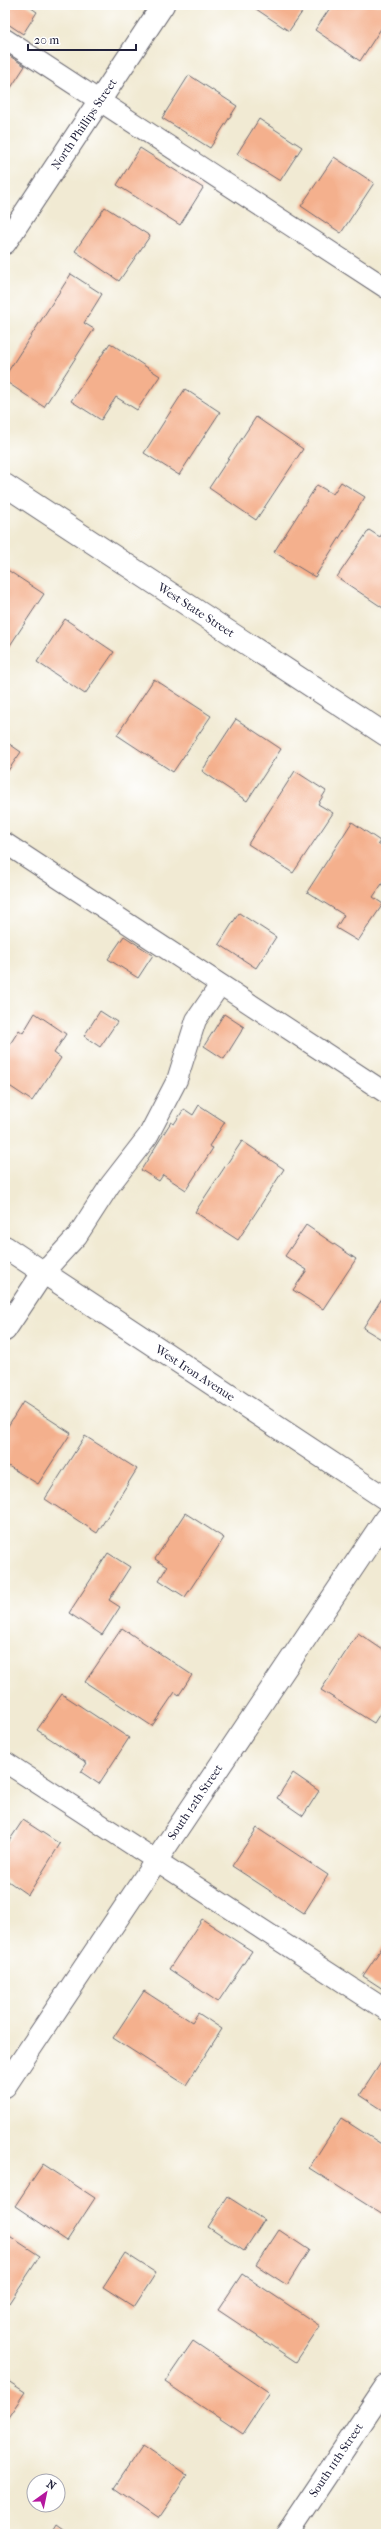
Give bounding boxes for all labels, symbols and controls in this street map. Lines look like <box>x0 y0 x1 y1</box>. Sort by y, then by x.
scale bar <box>28 26 136 52</box>
text: 20 m <box>34 33 59 47</box>
street label: North Phillips Street <box>48 75 120 172</box>
street label: West State Street <box>154 579 238 640</box>
street label: West Iron Avenue <box>152 1341 238 1404</box>
street label: South 12th Street <box>165 1761 226 1842</box>
street label: South 11th Street <box>306 2420 366 2500</box>
north arrow <box>26 2473 66 2513</box>
text: N <box>44 2477 59 2493</box>

